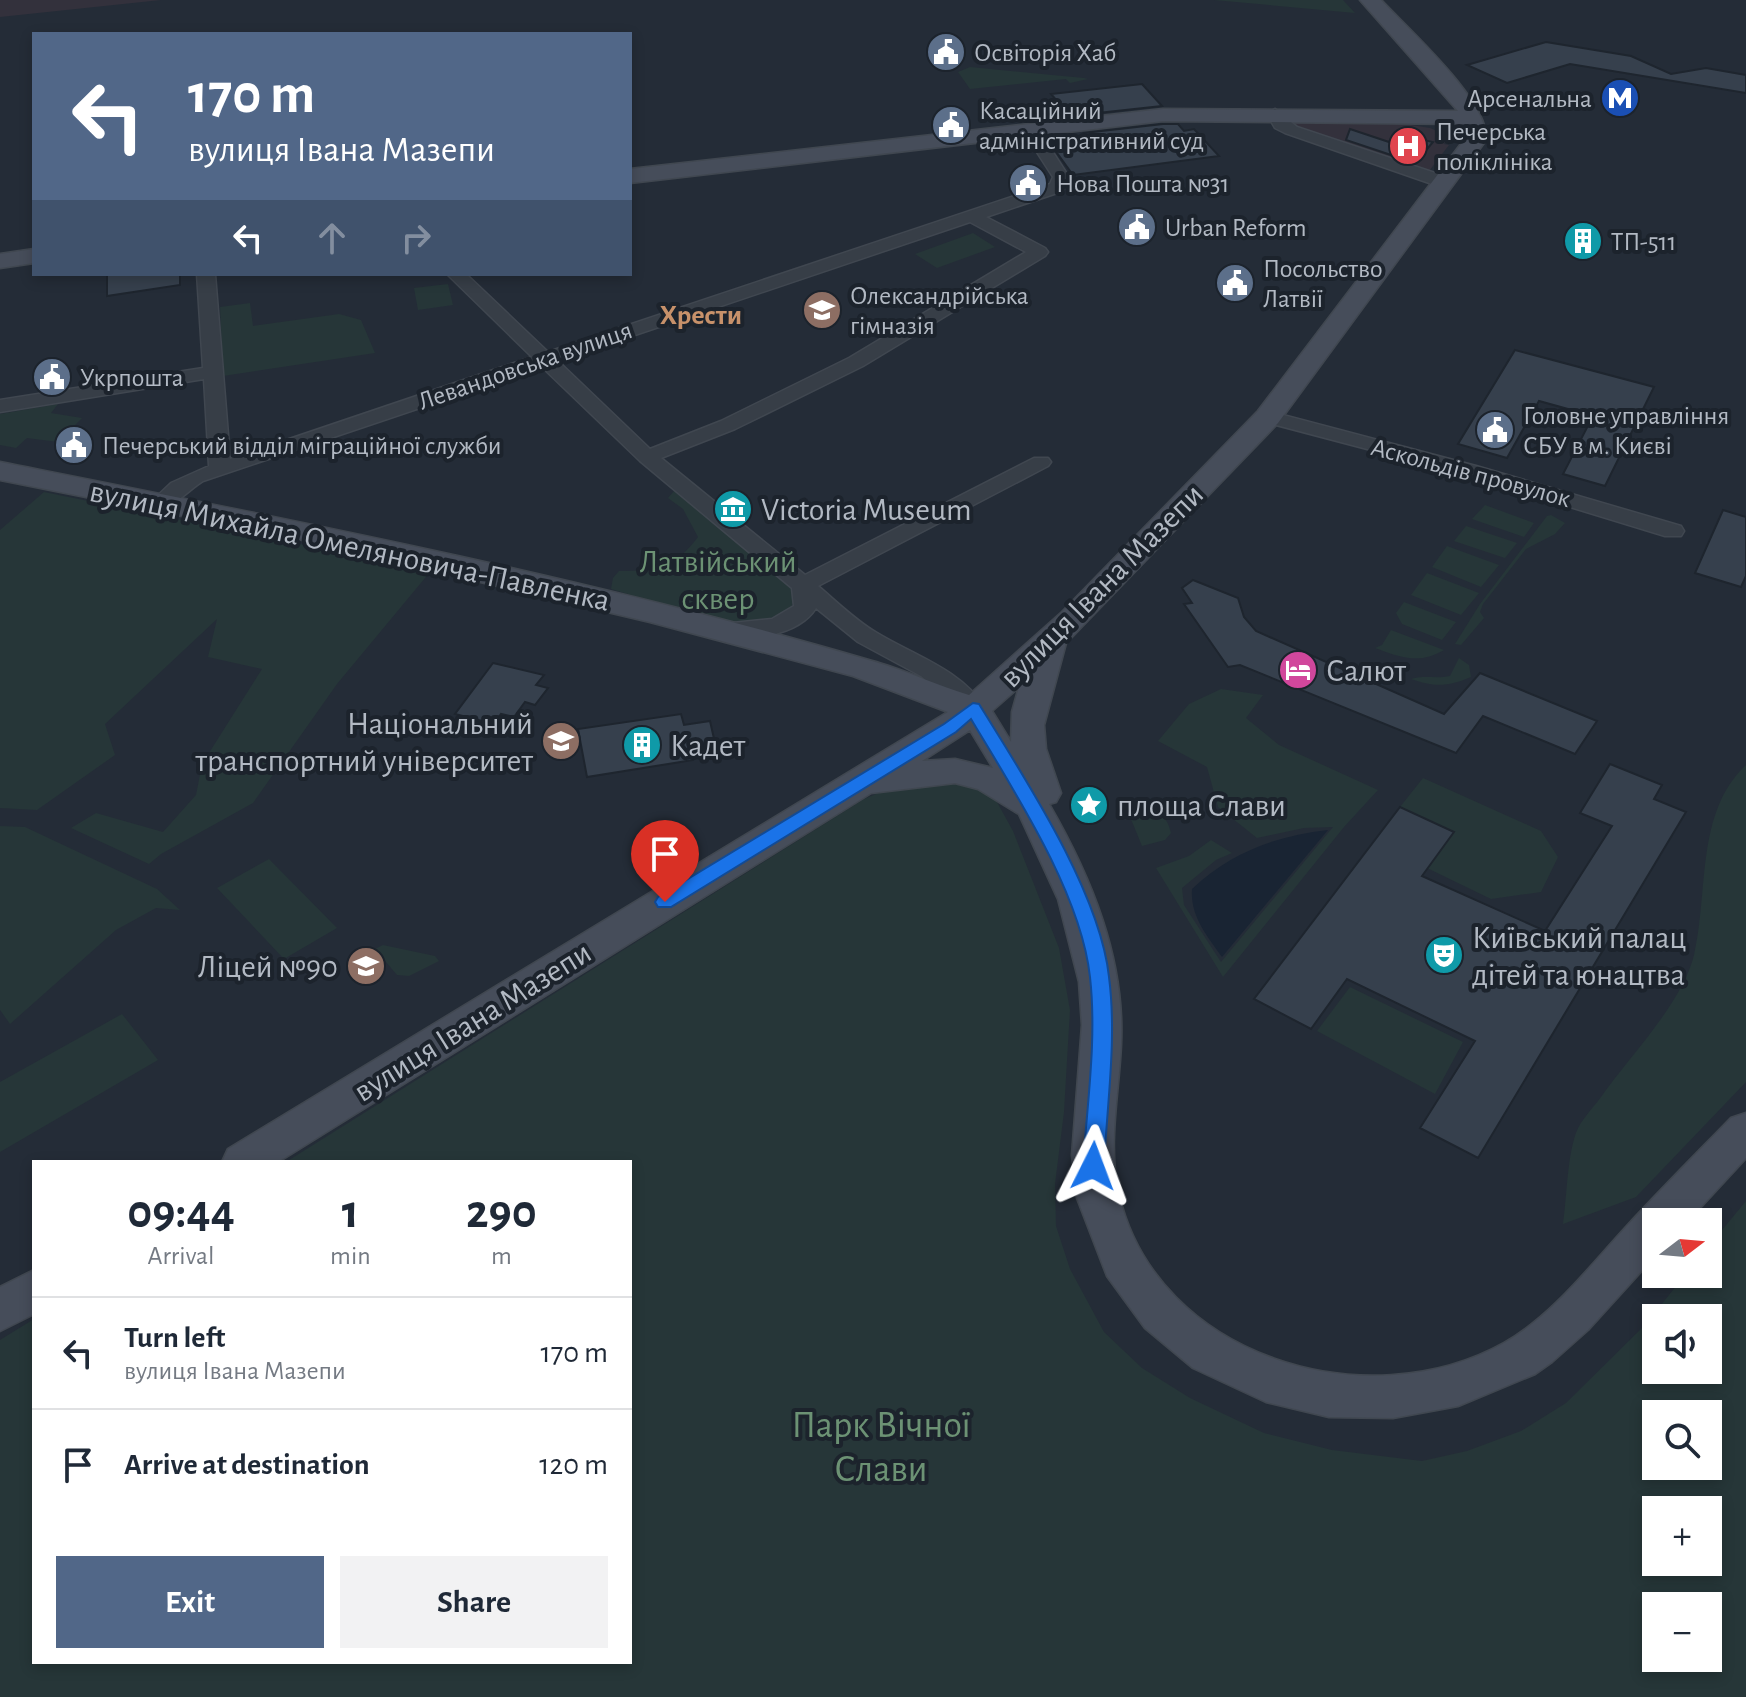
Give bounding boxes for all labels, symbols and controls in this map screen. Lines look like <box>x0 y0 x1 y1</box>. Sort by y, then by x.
public building icon: Освіторія Хаб <box>925 31 967 73</box>
place label: Освіторія Хаб <box>974 40 1116 66</box>
icon: left <box>56 64 160 168</box>
text: 170 m <box>188 67 315 123</box>
metro station icon: Арсенальна <box>1599 77 1641 119</box>
place label: Арсенальна <box>1467 86 1592 112</box>
place label: Касаційний адміністративний суд <box>979 98 1204 154</box>
public building icon: Касаційний адміністративний суд <box>930 104 972 146</box>
place label: Печерська поліклініка <box>1436 119 1553 175</box>
hospital icon: Печерська поліклініка <box>1387 125 1429 167</box>
text: вулиця Івана Мазепи <box>188 132 495 168</box>
public building icon: Нова Пошта №31 <box>1007 162 1049 204</box>
place label: Нова Пошта №31 <box>1056 171 1230 197</box>
public building icon: Urban Reform <box>1116 206 1158 248</box>
place label: Urban Reform <box>1165 215 1307 241</box>
icon: left <box>226 216 270 260</box>
icon: ahead <box>310 216 354 260</box>
icon: right <box>394 216 438 260</box>
building icon: ТП-511 <box>1562 220 1604 262</box>
place label: ТП-511 <box>1611 229 1676 255</box>
place label: Посольство Латвії <box>1263 256 1383 312</box>
public building icon: Посольство Латвії <box>1214 262 1256 304</box>
place label: Олександрійська гімназія <box>850 283 1029 339</box>
school or university icon: Олександрійська гімназія <box>801 289 843 331</box>
district label: Хрести <box>660 302 742 330</box>
street label: Левандовська вулиця <box>415 317 636 415</box>
public building icon: Укрпошта <box>31 356 73 398</box>
place label: Укрпошта <box>80 365 184 391</box>
place label: Головне управління СБУ в м. Києві <box>1523 403 1729 459</box>
public building icon: Головне управління СБУ в м. Києві <box>1474 409 1516 451</box>
public building icon: Печерський відділ міграційної служби <box>53 424 95 466</box>
place label: Печерський відділ міграційної служби <box>102 433 502 459</box>
street label: Аскольдів провулок <box>1368 434 1573 512</box>
street label: вулиця Михайла Омеляновича-Павленка <box>87 475 613 617</box>
street label: вулиця Івана Мазепи <box>994 478 1209 693</box>
museum icon: Victoria Museum <box>712 488 754 530</box>
place label: Victoria Museum <box>761 494 972 526</box>
park label: Латвійський сквер <box>639 546 797 615</box>
hotel icon: Салют <box>1277 649 1319 691</box>
place label: Салют <box>1326 655 1406 687</box>
place label: Національний транспортний університет <box>195 708 533 777</box>
school or university icon: Національний транспортний університет <box>540 720 582 762</box>
building icon: Кадет <box>621 724 663 766</box>
place label: Кадет <box>670 730 746 762</box>
place icon: площа Слави <box>1068 784 1110 826</box>
place label: площа Слави <box>1117 790 1286 822</box>
pin <box>631 820 699 902</box>
icon: arrive <box>643 832 687 876</box>
place label: Київський палац дітей та юнацтва <box>1472 922 1687 991</box>
theatre icon: Київський палац дітей та юнацтва <box>1423 934 1465 976</box>
street label: вулиця Івана Мазепи <box>348 936 597 1108</box>
school or university icon: Ліцей №90 <box>345 945 387 987</box>
place label: Ліцей №90 <box>198 951 338 983</box>
position arrow <box>1051 1124 1135 1208</box>
text: 09:44 <box>127 1189 235 1237</box>
text: 1 <box>342 1189 359 1237</box>
text: 290 <box>466 1189 537 1237</box>
north arrow <box>1642 1208 1722 1288</box>
map controls <box>1642 1208 1722 1672</box>
text: Arrival <box>148 1243 214 1269</box>
text: min <box>330 1243 371 1269</box>
text: m <box>491 1243 512 1269</box>
button: sound <box>1642 1304 1722 1384</box>
text: Turn left <box>124 1323 225 1353</box>
icon: left <box>56 1331 100 1375</box>
text: 170 m <box>540 1338 608 1368</box>
text: вулиця Івана Мазепи <box>124 1358 346 1384</box>
button: search <box>1642 1400 1722 1480</box>
park label: Парк Вічної Слави <box>791 1407 971 1489</box>
icon: arrive <box>56 1443 100 1487</box>
text: Arrive at destination <box>124 1450 370 1480</box>
text: 120 m <box>539 1450 608 1480</box>
button: + <box>1642 1496 1722 1576</box>
button: Exit <box>56 1556 324 1648</box>
button: Share <box>340 1556 608 1648</box>
button: − <box>1642 1592 1722 1672</box>

